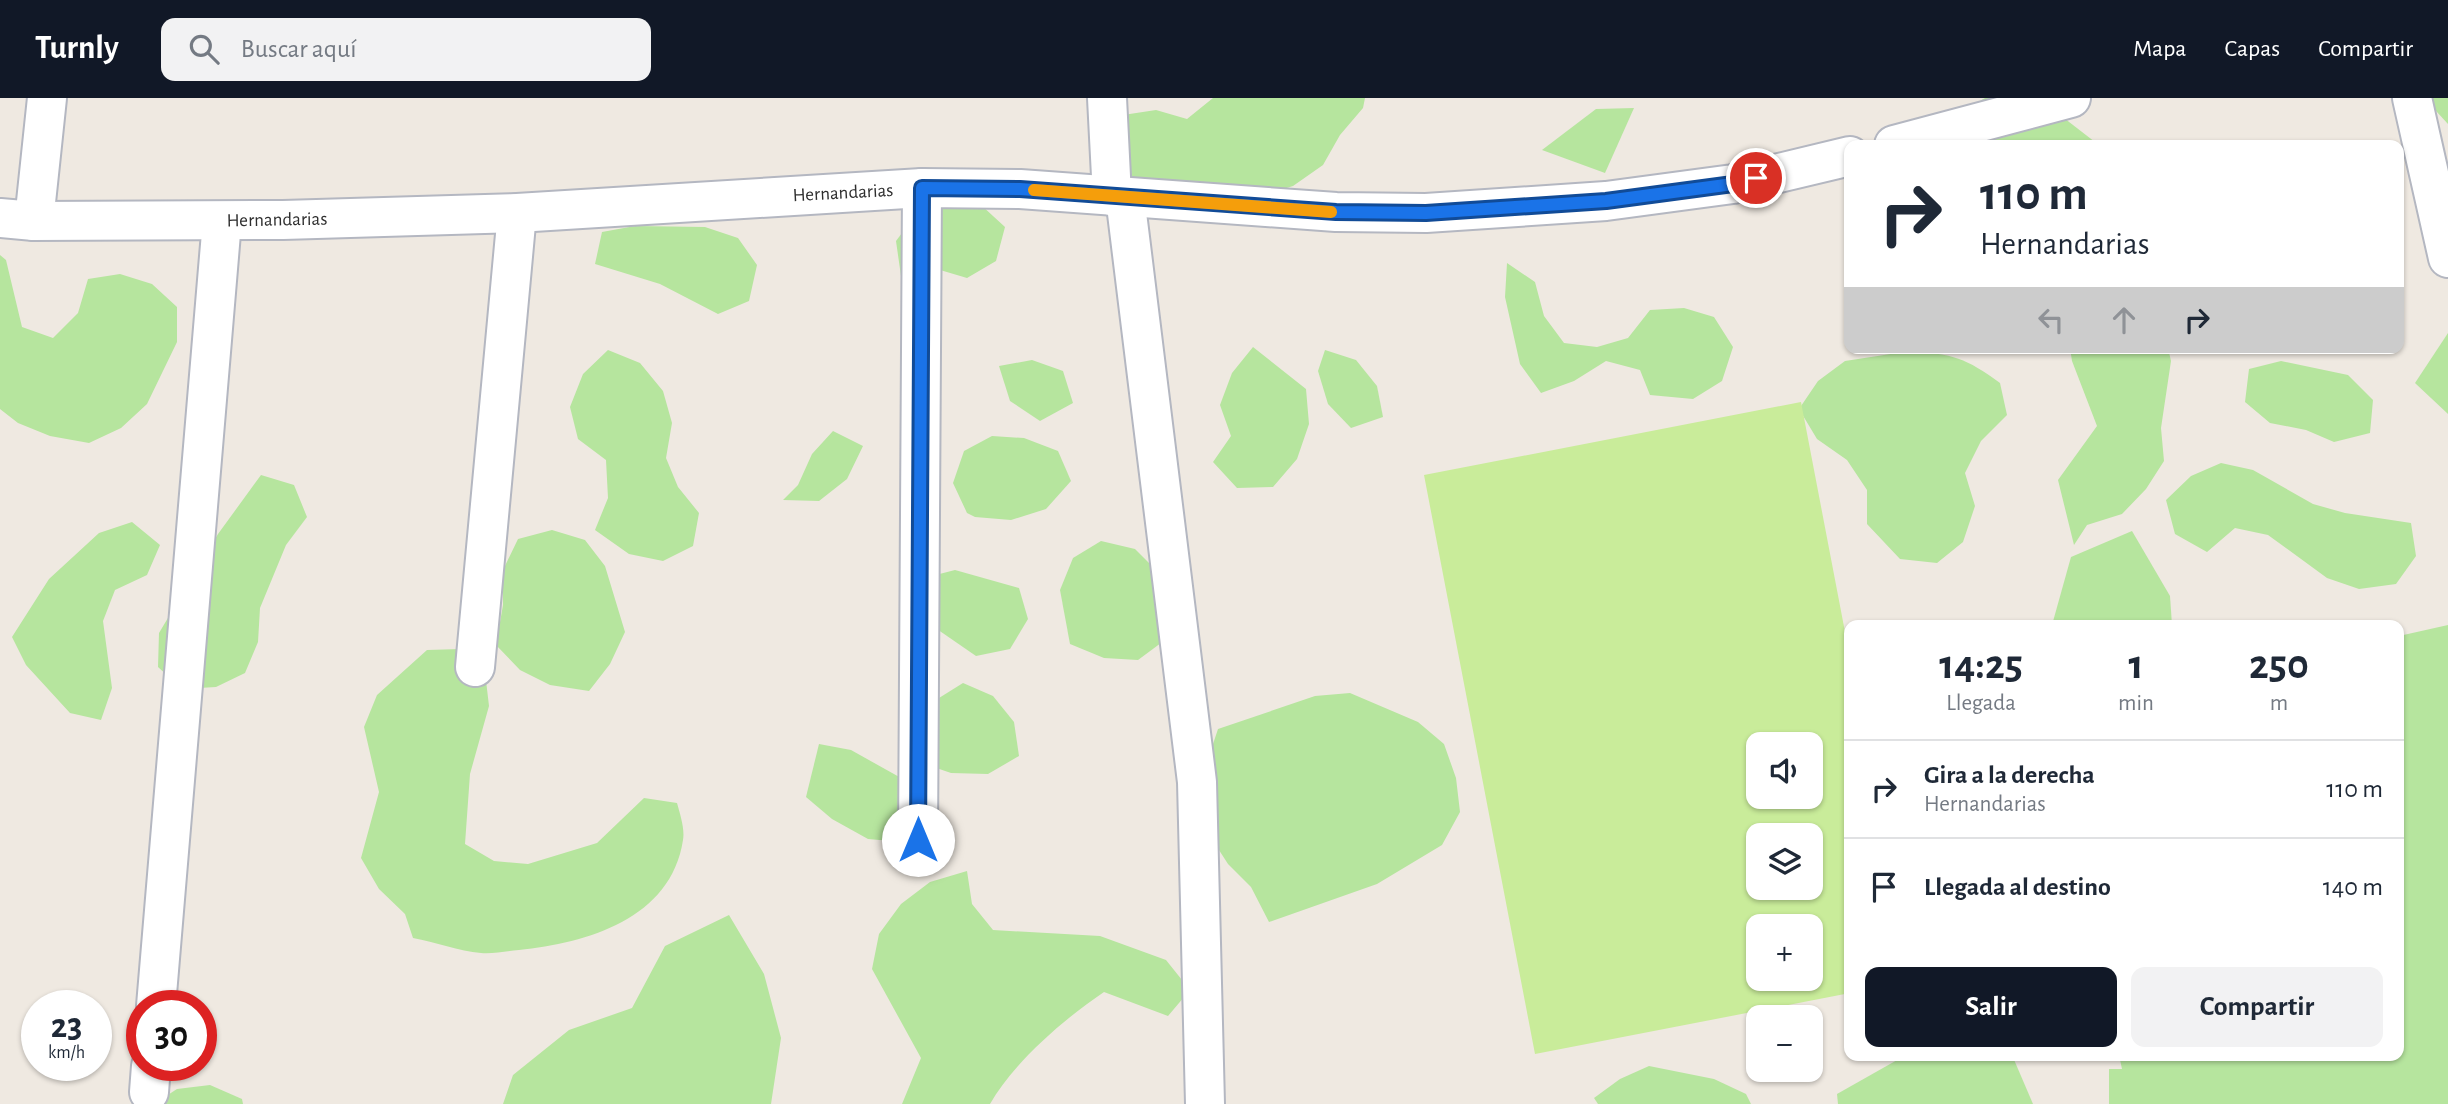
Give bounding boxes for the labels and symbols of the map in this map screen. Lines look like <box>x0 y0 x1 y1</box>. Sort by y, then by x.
pin <box>1726 148 1786 208</box>
street label: Hernandarias <box>792 181 894 205</box>
street label: Hernandarias <box>226 210 328 230</box>
position arrow <box>881 803 955 877</box>
speed limit sign: 30 <box>126 990 217 1081</box>

